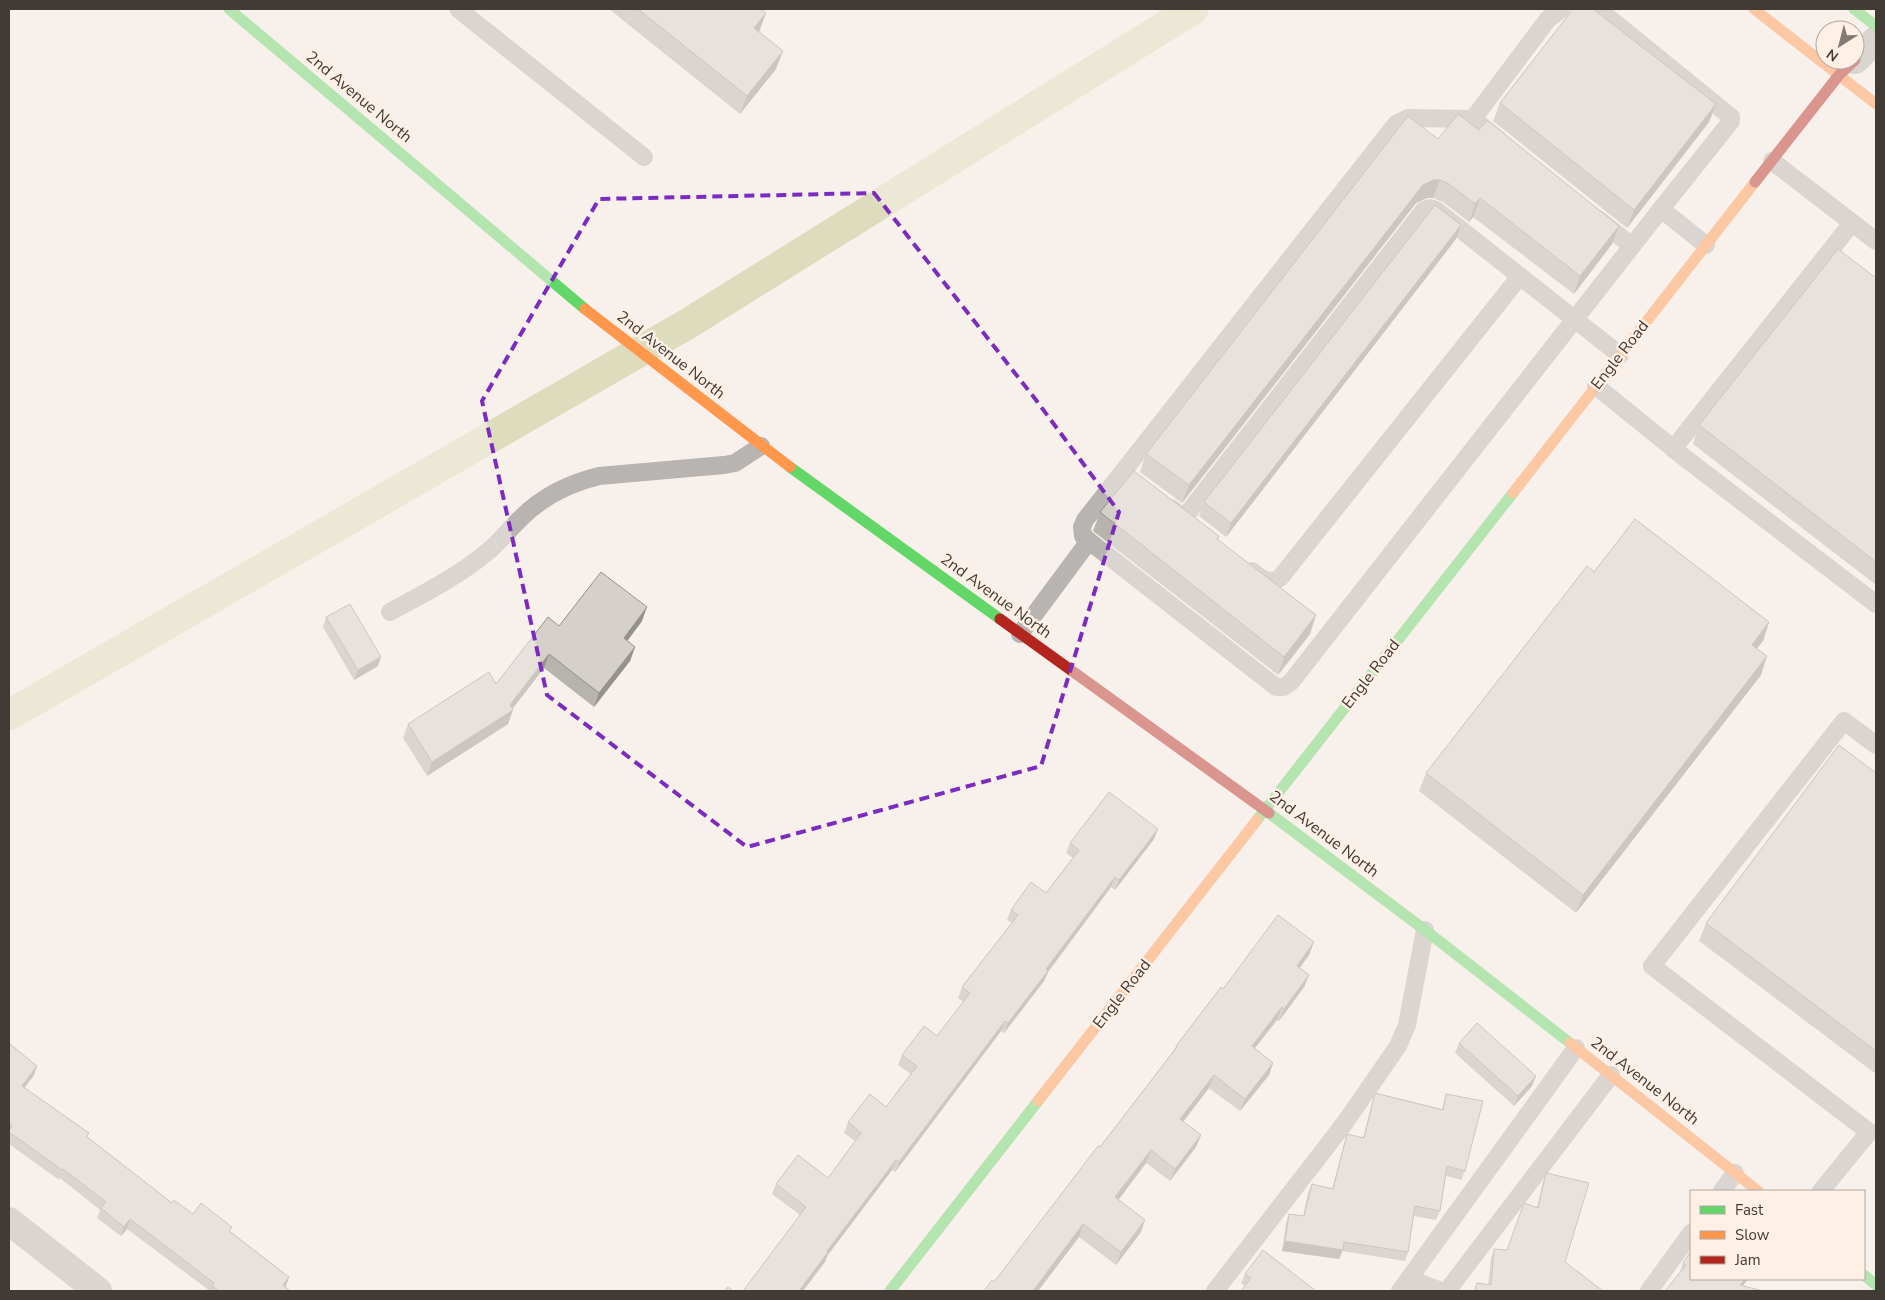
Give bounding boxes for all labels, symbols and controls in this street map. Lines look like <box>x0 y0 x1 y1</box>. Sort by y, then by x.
north arrow <box>1815 20 1865 70</box>
text: N <box>1823 44 1842 66</box>
street label: 2nd Avenue North <box>301 46 417 148</box>
street label: 2nd Avenue North <box>612 306 730 404</box>
street label: Engle Road <box>1586 316 1654 394</box>
street label: 2nd Avenue North <box>936 548 1056 644</box>
street label: Engle Road <box>1337 635 1405 713</box>
street label: 2nd Avenue North <box>1265 785 1383 883</box>
street label: Engle Road <box>1088 955 1156 1033</box>
street label: 2nd Avenue North <box>1586 1032 1704 1130</box>
legend <box>1690 1190 1865 1280</box>
text: Fast <box>1735 1200 1764 1220</box>
text: Slow <box>1735 1225 1770 1245</box>
text: Jam <box>1734 1250 1761 1270</box>

